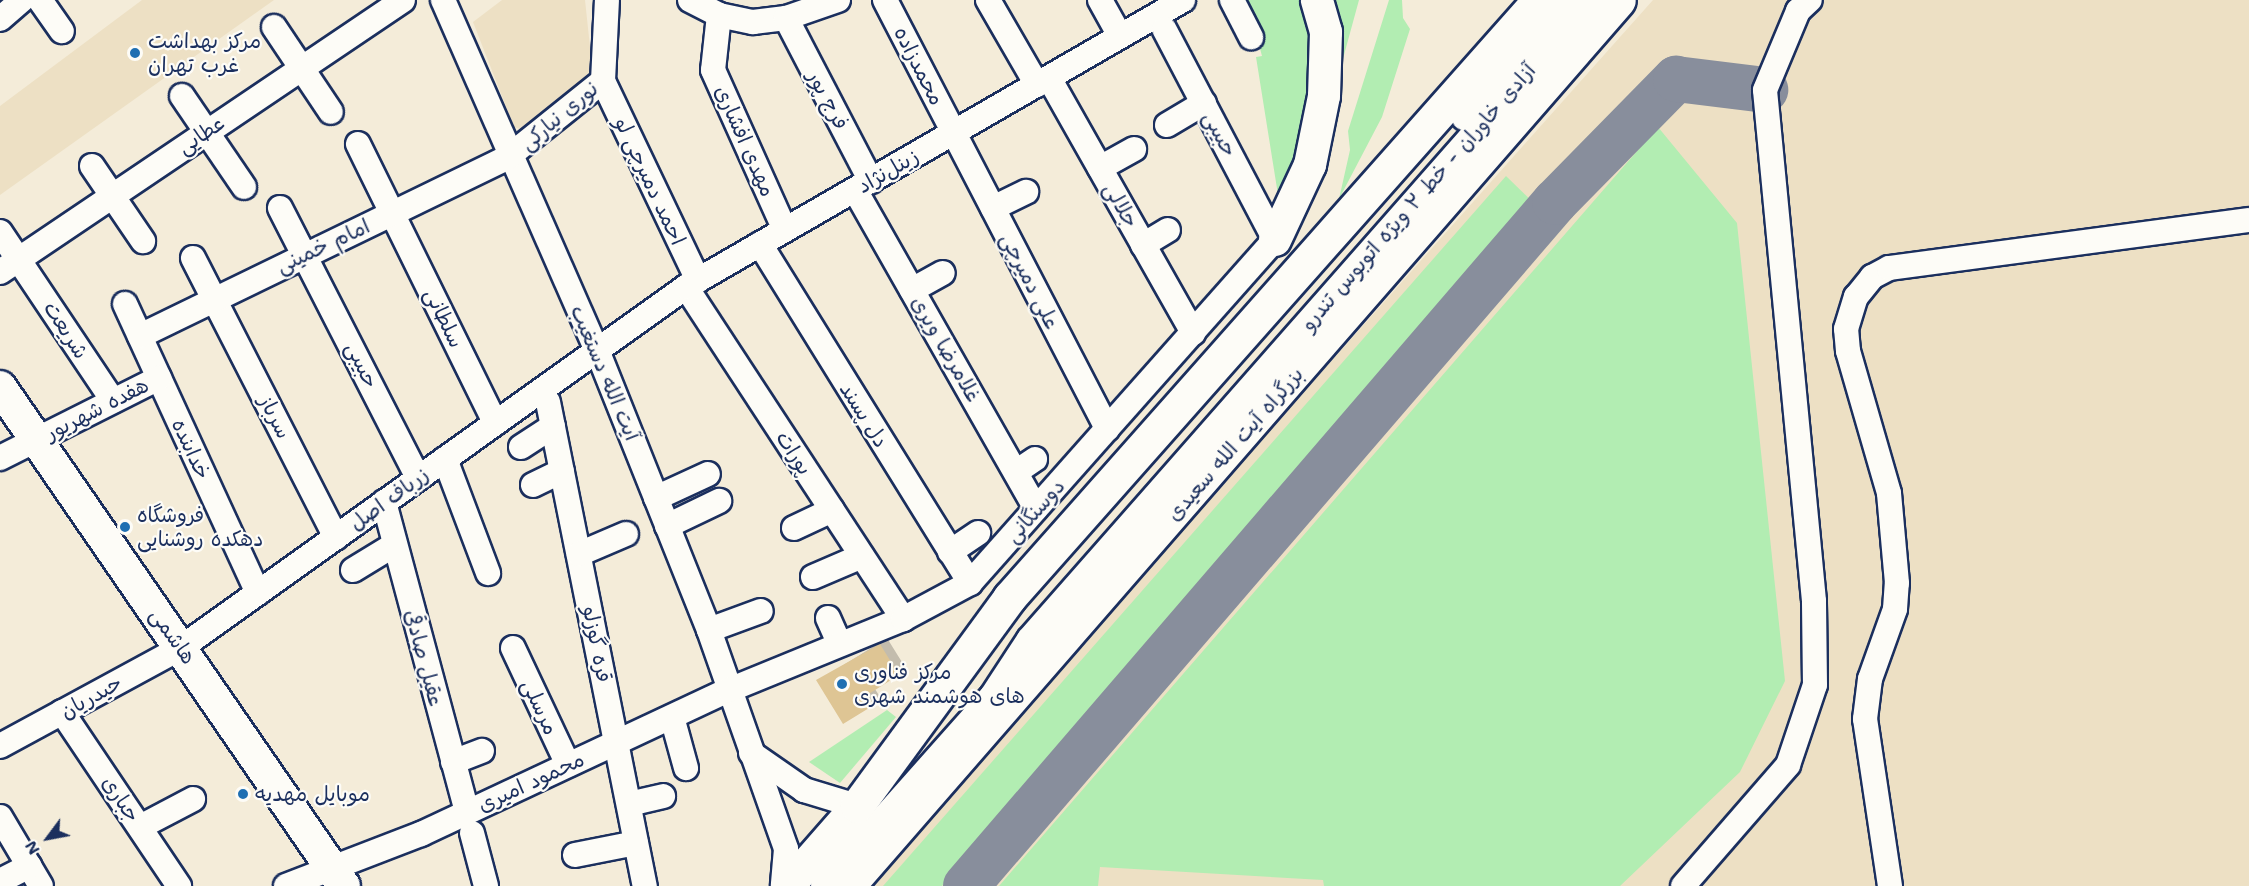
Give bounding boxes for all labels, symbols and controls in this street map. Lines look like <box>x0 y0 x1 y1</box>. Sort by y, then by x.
street label: محمدزاده <box>889 22 949 110</box>
place label: مرکز بهداشت غرب تهران <box>148 28 261 78</box>
marker: مرکز بهداشت غرب تهران <box>126 44 144 62</box>
street label: آزادی خاوران - خط ۲ ویژه اتوبوس تندرو <box>1295 58 1541 336</box>
street label: فرج پور <box>802 66 854 134</box>
street label: نوری نیارکی <box>515 76 603 156</box>
street label: مهدی افشاری <box>709 82 781 200</box>
street label: حبیبی <box>1198 107 1242 161</box>
street label: عطایی <box>173 110 229 160</box>
street label: احمد دمیرچی لو <box>609 113 691 249</box>
street label: زینل‌نژاد <box>853 143 923 199</box>
street label: جلالی <box>1098 178 1144 232</box>
street label: امام خمینی <box>272 213 374 279</box>
street label: علی دمیرچی <box>995 229 1065 333</box>
street label: سلطانی <box>419 284 469 352</box>
street label: غلامرضا ویری <box>906 292 986 406</box>
street label: شریعت <box>38 297 94 363</box>
street label: آیت الله دستغیب <box>565 301 645 445</box>
street label: حبیبی <box>340 338 384 392</box>
street label: بزرگراه آیت الله سعیدی <box>1161 362 1309 526</box>
street label: هفده شهریور <box>41 372 153 446</box>
street label: دل پسند <box>834 378 894 452</box>
street label: سرباز <box>253 391 297 443</box>
street label: خدابنده <box>166 415 216 483</box>
street label: پورات <box>771 426 817 480</box>
street label: زرباف اصل <box>345 462 433 536</box>
street label: دوسنگانی <box>1000 474 1070 548</box>
place label: فروشگاه دهکده روشنایی <box>137 502 263 552</box>
marker: فروشگاه دهکده روشنایی <box>118 520 132 534</box>
street label: هاشمی <box>145 603 201 669</box>
street label: قره گوزلو <box>577 604 617 684</box>
street label: عقیل صادقی <box>399 607 449 709</box>
place label: مرکز فناوری های هوشمند شهری <box>854 659 1025 709</box>
street label: حیدریان <box>56 670 126 724</box>
street label: مرسلی <box>516 675 564 739</box>
marker: مرکز فناوری های هوشمند شهری <box>835 677 849 691</box>
street label: محمود امیری <box>474 746 588 818</box>
street label: جباری <box>96 771 146 827</box>
place label: موبایل مهدیه <box>255 781 370 807</box>
marker: موبایل مهدیه <box>236 787 250 801</box>
north arrow <box>18 808 78 868</box>
text: N <box>20 837 45 859</box>

